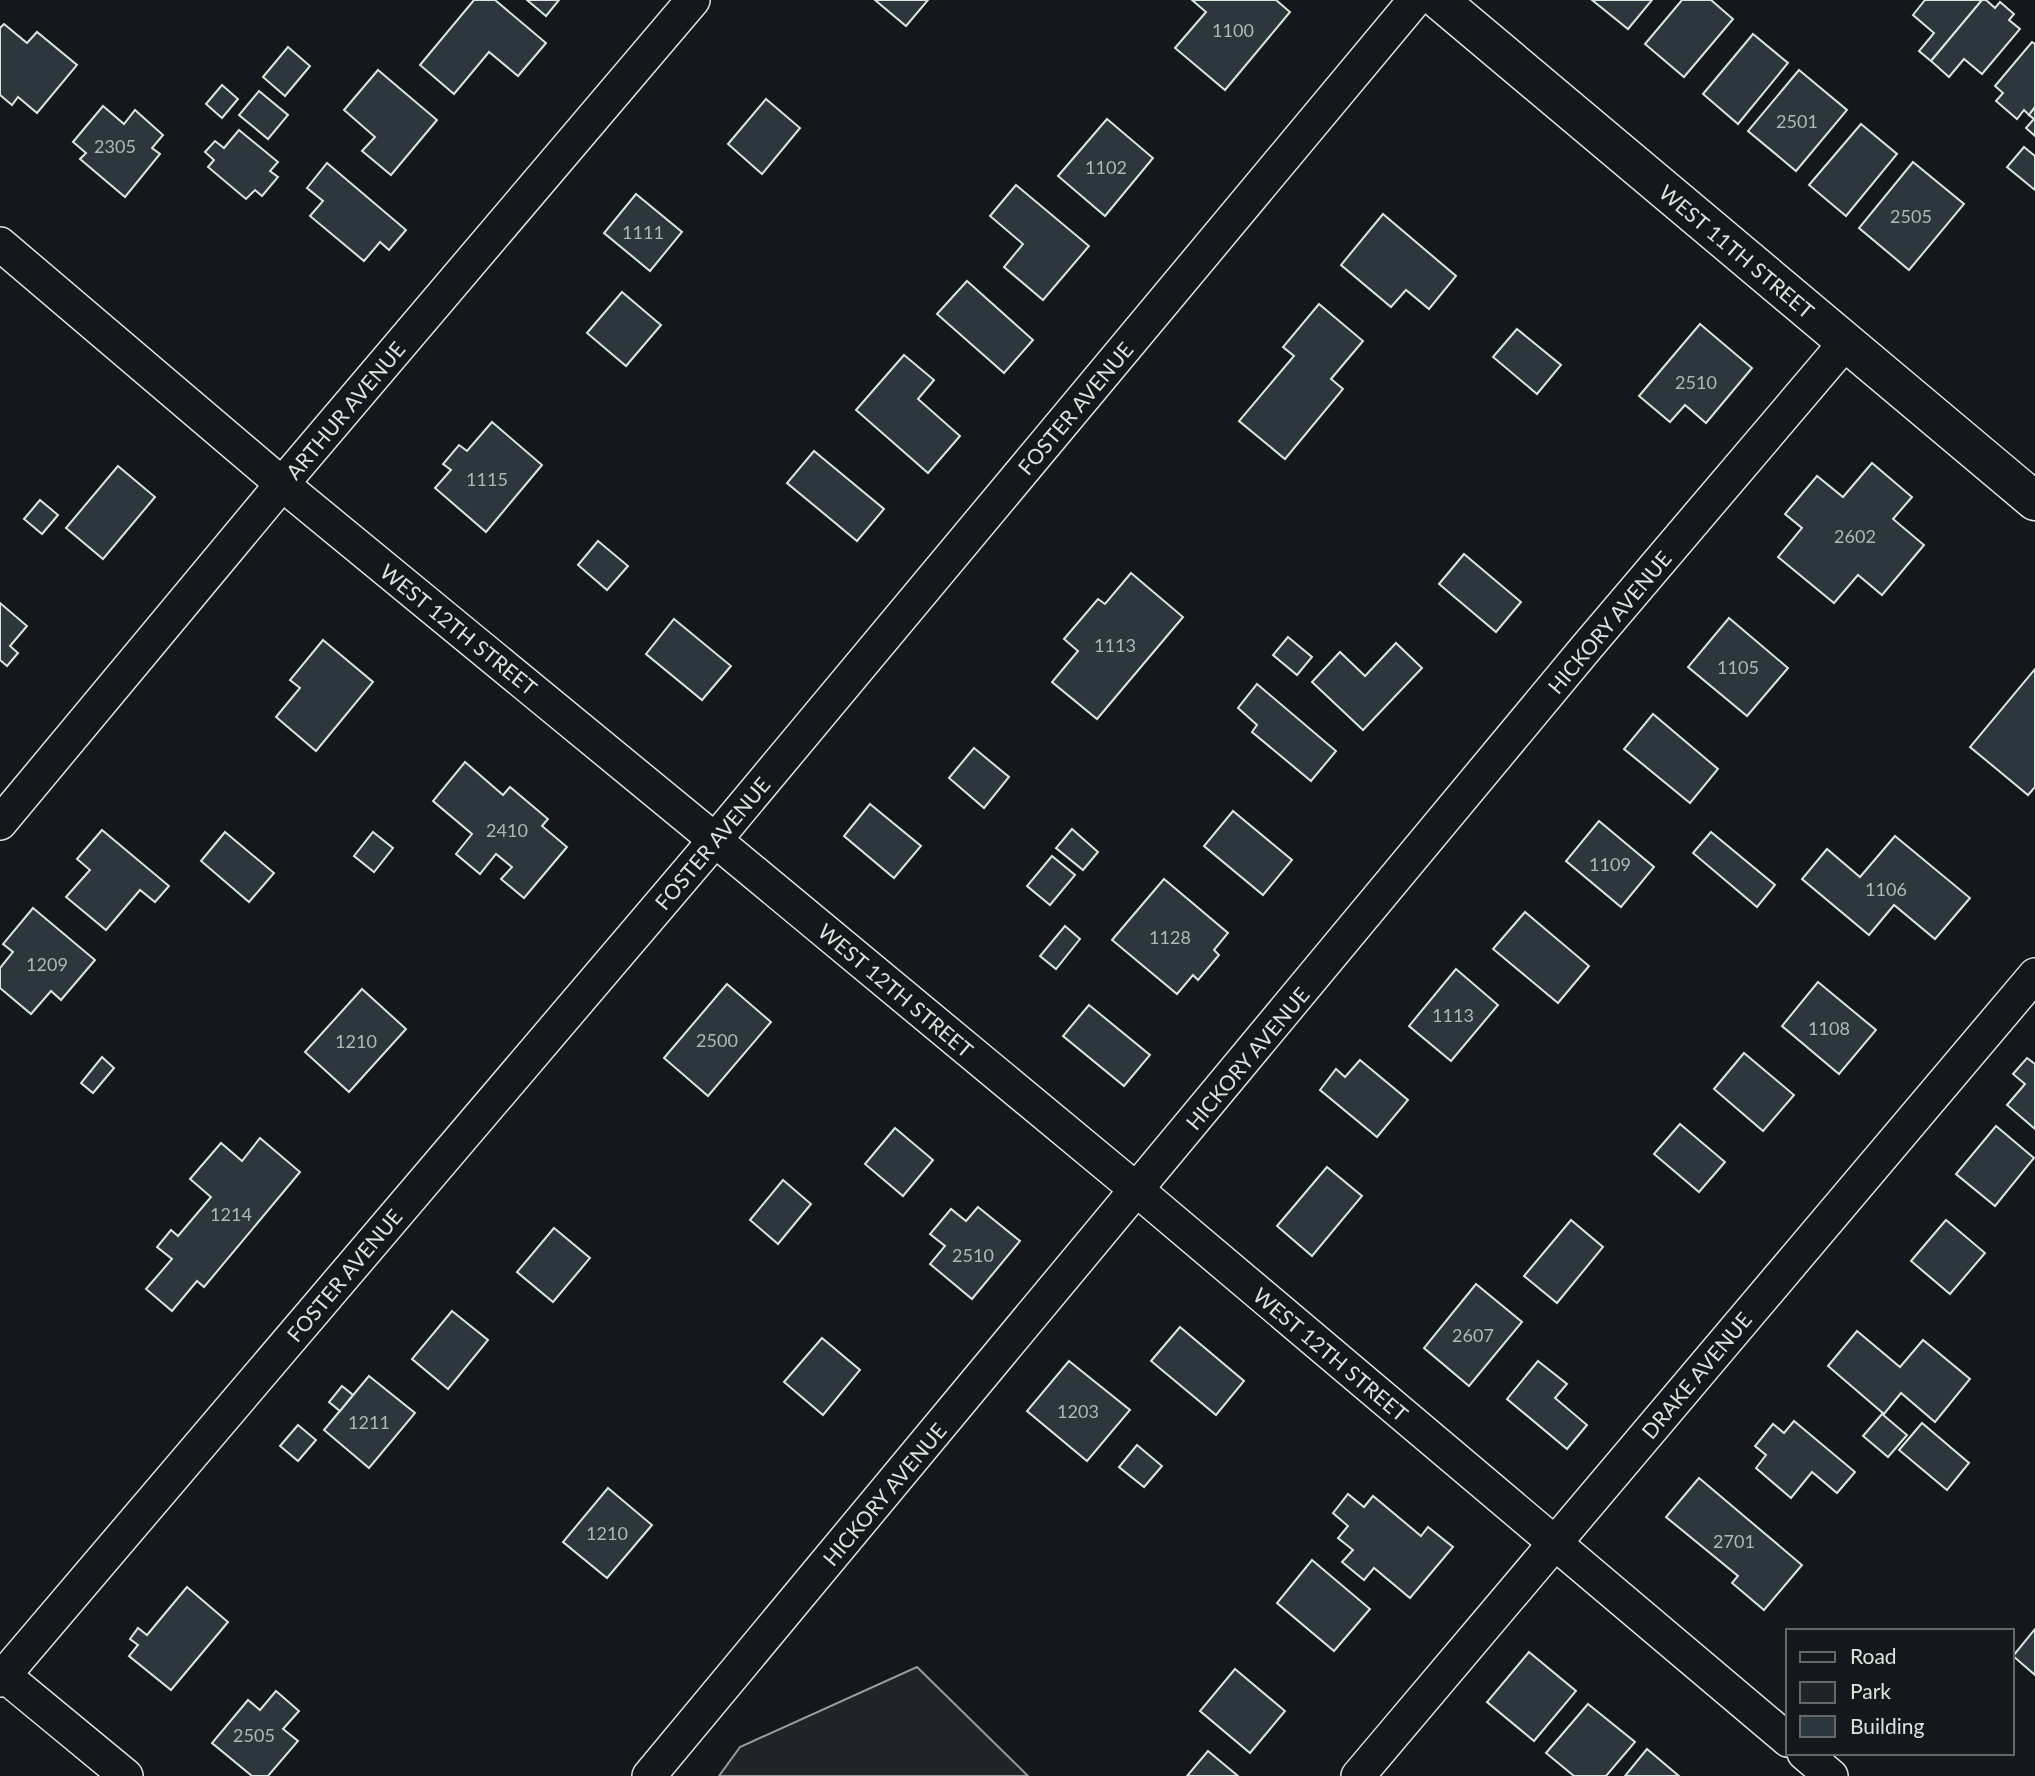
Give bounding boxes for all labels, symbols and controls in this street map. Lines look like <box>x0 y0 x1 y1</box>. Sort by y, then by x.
house number: 1100 <box>1212 19 1254 41</box>
house number: 2501 <box>1776 110 1818 132</box>
house number: 2305 <box>94 135 136 157</box>
house number: 1102 <box>1085 156 1127 178</box>
street label: WEST 11TH STREET <box>1655 179 1820 323</box>
house number: 2505 <box>1890 205 1932 227</box>
house number: 1111 <box>622 221 664 243</box>
street label: ARTHUR AVENUE <box>280 336 410 484</box>
street label: FOSTER AVENUE <box>1012 337 1138 479</box>
house number: 2510 <box>1675 371 1717 393</box>
house number: 1115 <box>466 468 508 490</box>
house number: 2602 <box>1834 525 1876 547</box>
street label: HICKORY AVENUE <box>1542 546 1676 698</box>
street label: WEST 12TH STREET <box>376 558 543 700</box>
house number: 1113 <box>1094 634 1136 656</box>
house number: 1105 <box>1717 656 1759 678</box>
street label: FOSTER AVENUE <box>649 772 775 914</box>
house number: 2410 <box>486 819 528 841</box>
house number: 1109 <box>1589 853 1631 875</box>
house number: 1106 <box>1865 878 1907 900</box>
street label: WEST 12TH STREET <box>814 918 979 1062</box>
house number: 1128 <box>1149 926 1191 948</box>
house number: 1209 <box>26 953 68 975</box>
street label: HICKORY AVENUE <box>1180 982 1314 1134</box>
house number: 1113 <box>1432 1004 1474 1026</box>
house number: 1108 <box>1808 1017 1850 1039</box>
house number: 2500 <box>696 1029 738 1051</box>
house number: 1210 <box>335 1030 377 1052</box>
house number: 1214 <box>210 1203 252 1225</box>
street label: FOSTER AVENUE <box>281 1204 407 1346</box>
house number: 2510 <box>952 1244 994 1266</box>
street label: WEST 12TH STREET <box>1249 1282 1414 1426</box>
street label: DRAKE AVENUE <box>1636 1307 1756 1443</box>
house number: 2607 <box>1452 1324 1494 1346</box>
house number: 1203 <box>1057 1400 1099 1422</box>
house number: 1211 <box>348 1411 390 1433</box>
street label: HICKORY AVENUE <box>817 1418 951 1570</box>
house number: 1210 <box>586 1522 628 1544</box>
house number: 2701 <box>1713 1530 1755 1552</box>
legend <box>1786 1629 2014 1755</box>
text: Road <box>1850 1643 1897 1668</box>
text: Park <box>1850 1678 1891 1703</box>
text: Building <box>1850 1713 1925 1738</box>
house number: 2505 <box>233 1724 275 1746</box>

